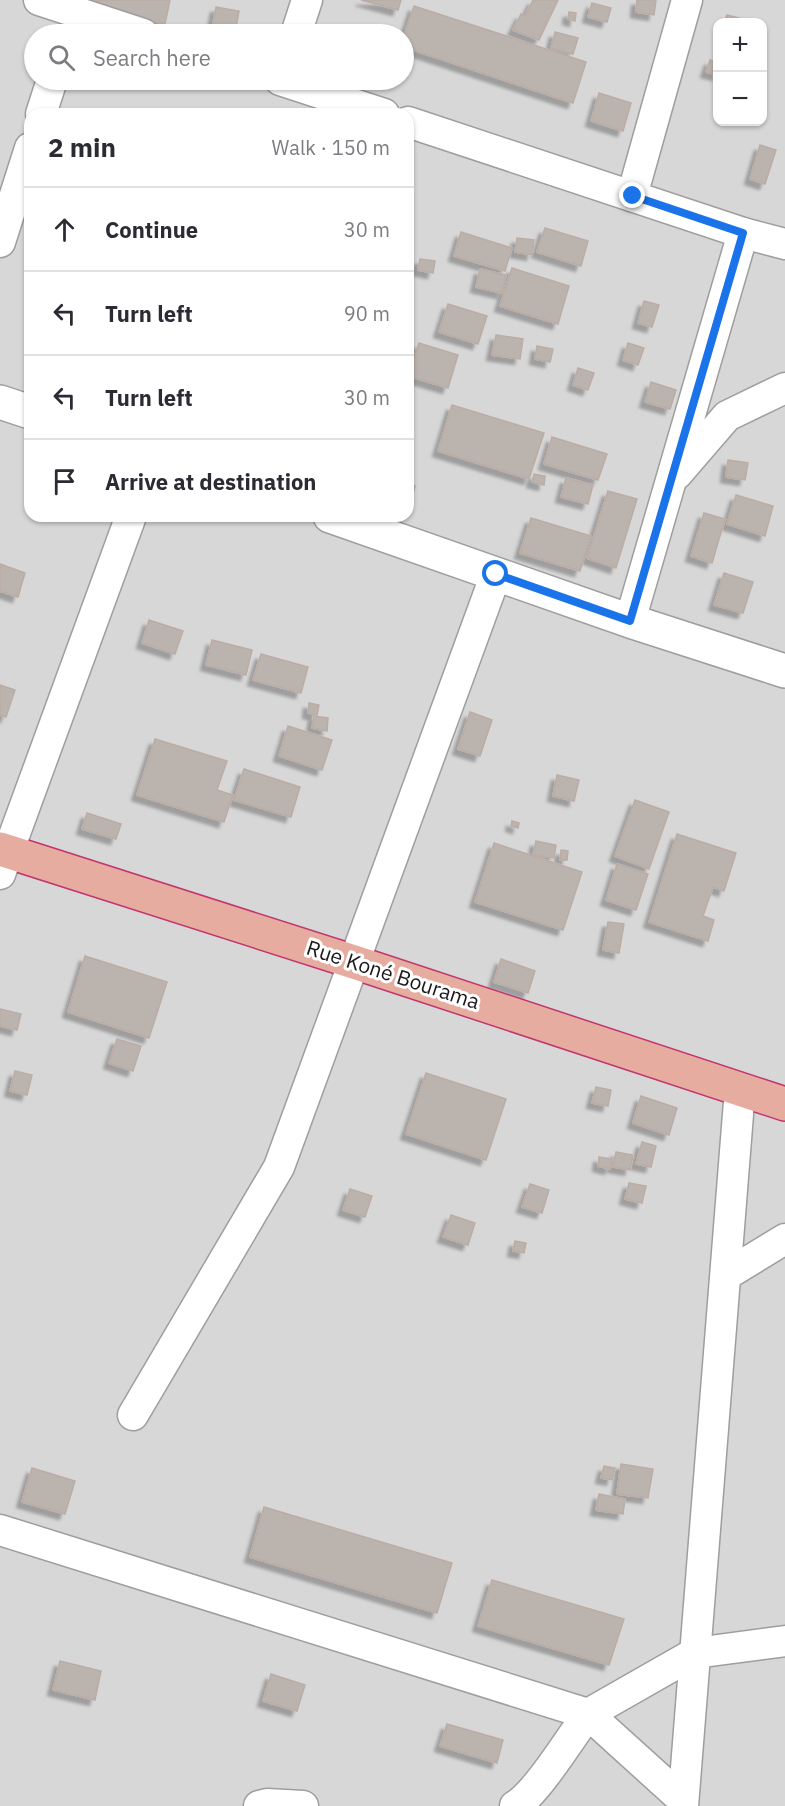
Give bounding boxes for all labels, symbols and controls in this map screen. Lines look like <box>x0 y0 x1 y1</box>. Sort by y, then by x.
map controls <box>713 18 767 126</box>
button: + <box>713 18 767 72</box>
search box <box>24 24 414 90</box>
icon: search <box>45 41 78 74</box>
text: Search here <box>93 43 211 72</box>
button: − <box>713 72 767 126</box>
text: 2 min <box>48 130 116 164</box>
text: Walk · 150 m <box>272 134 390 161</box>
route end <box>619 182 645 208</box>
icon: ahead <box>48 213 81 246</box>
text: Continue <box>105 215 198 244</box>
text: 30 m <box>344 216 390 243</box>
icon: left <box>48 297 81 330</box>
text: Turn left <box>105 299 193 328</box>
text: 90 m <box>344 300 390 327</box>
icon: left <box>48 381 81 414</box>
text: Turn left <box>105 383 193 412</box>
text: 30 m <box>344 384 390 411</box>
icon: arrive <box>48 465 81 498</box>
text: Arrive at destination <box>105 467 316 496</box>
route start <box>482 560 508 586</box>
street label: Rue Koné Bourama <box>303 933 484 1015</box>

